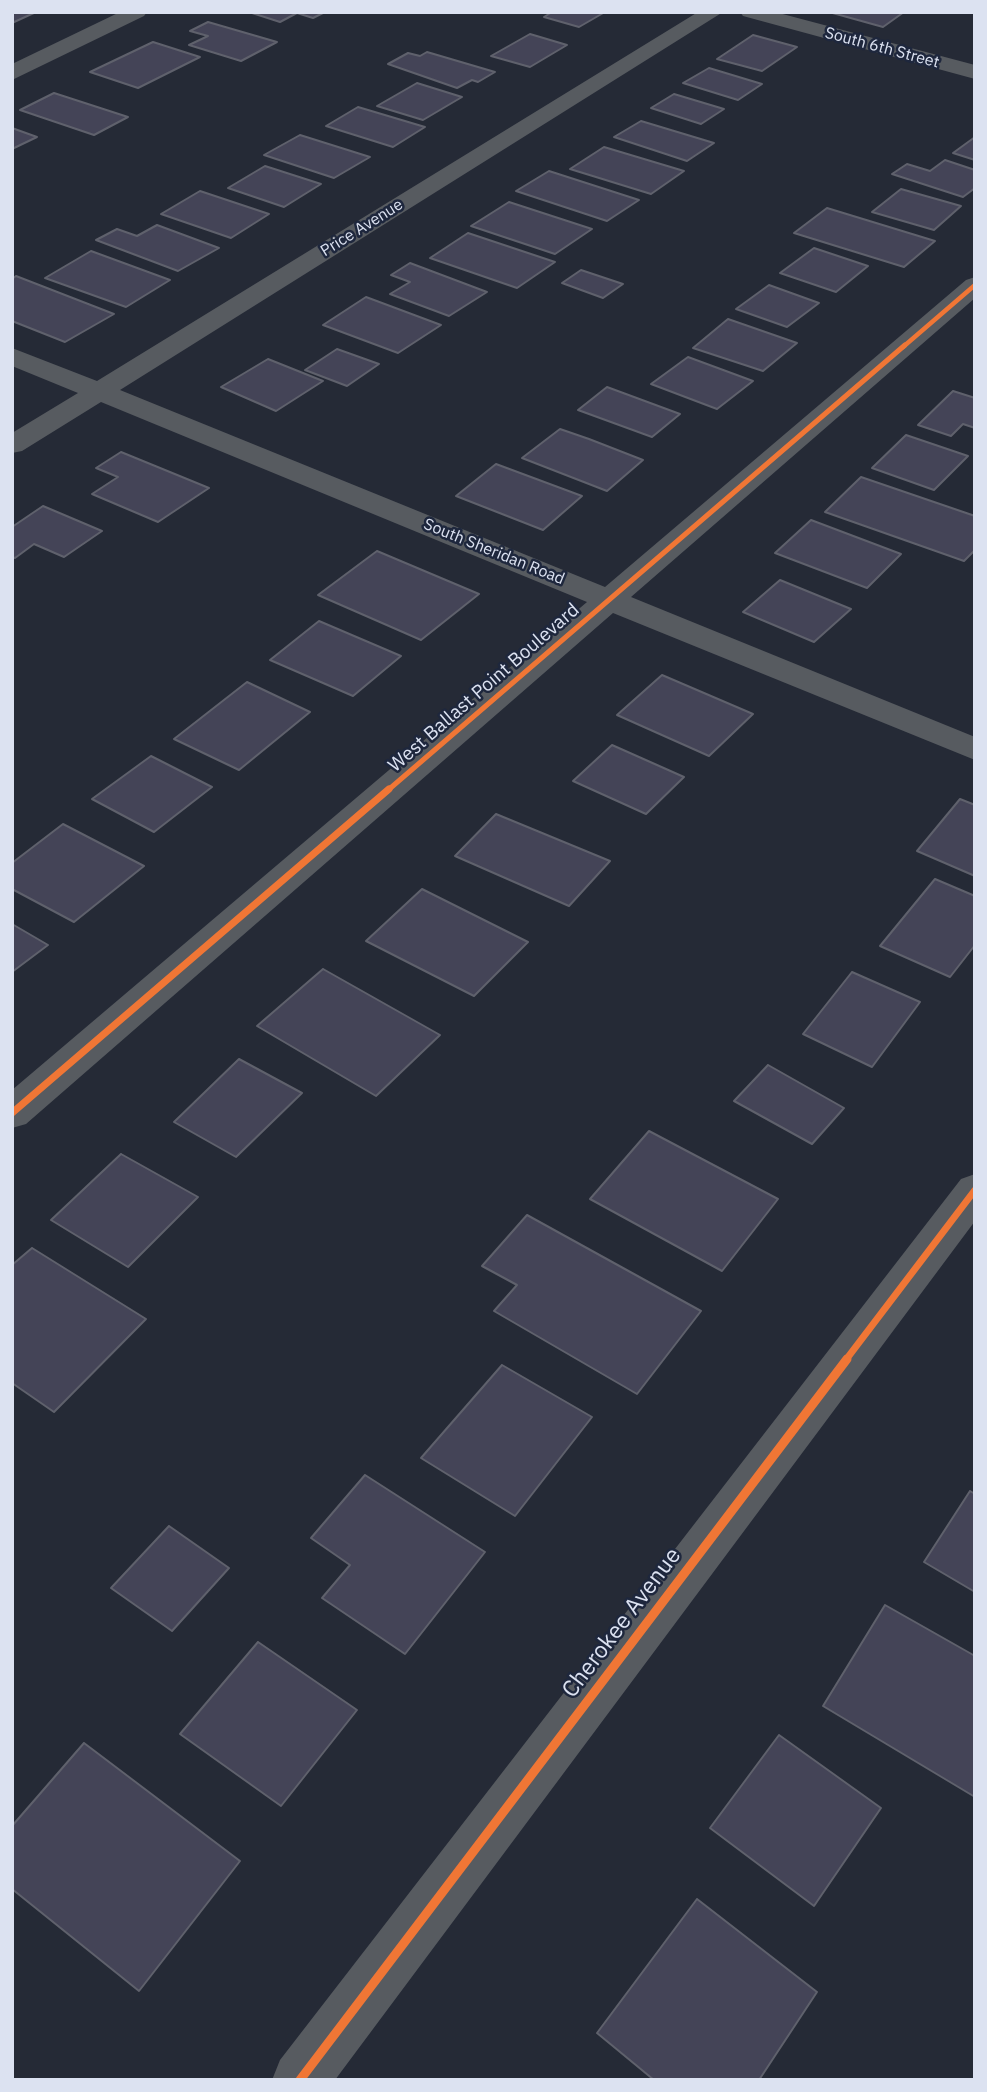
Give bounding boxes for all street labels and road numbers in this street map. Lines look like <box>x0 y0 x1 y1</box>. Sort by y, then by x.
street label: South 6th Street <box>823 23 941 73</box>
street label: Price Avenue <box>317 195 407 261</box>
street label: South Sheridan Road <box>421 515 567 589</box>
street label: West Ballast Point Boulevard <box>384 599 584 777</box>
street label: Cherokee Avenue <box>557 1543 687 1703</box>

